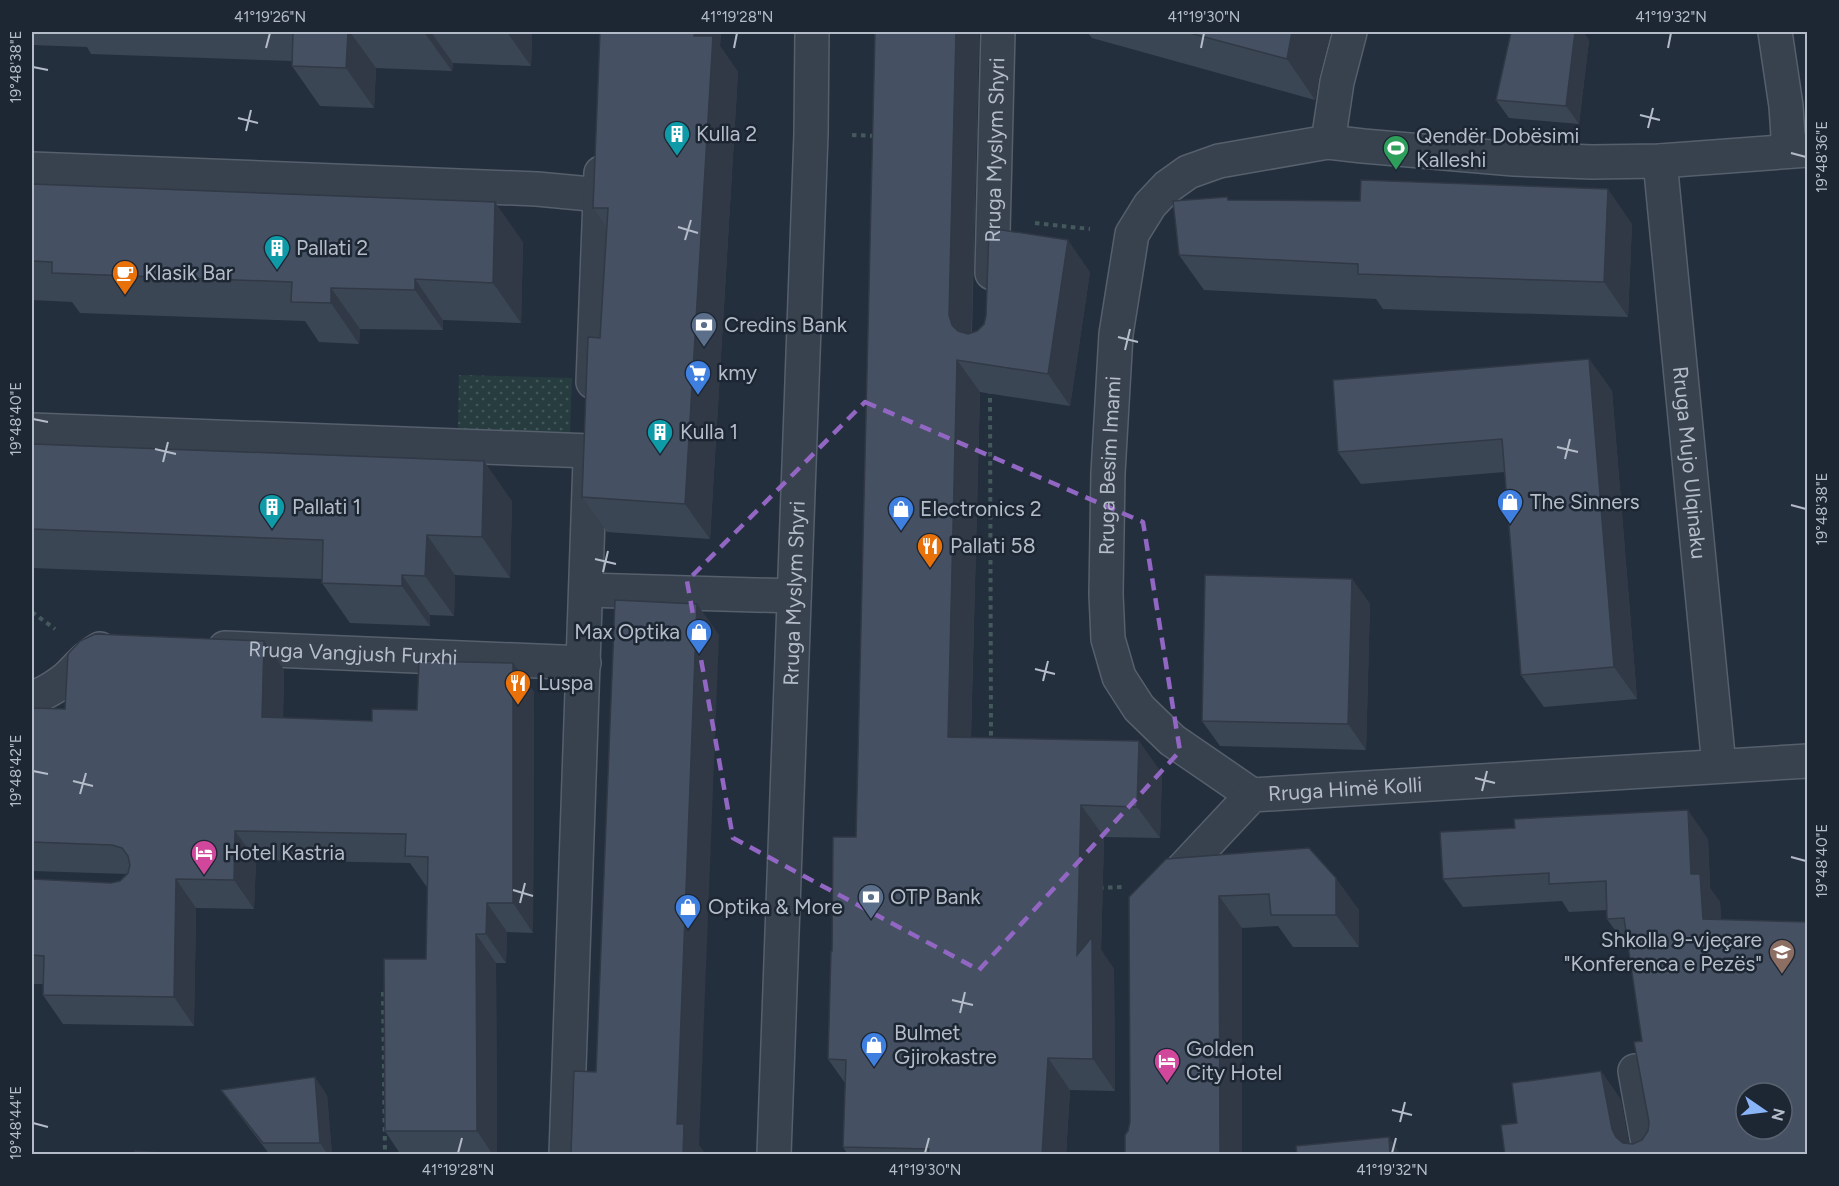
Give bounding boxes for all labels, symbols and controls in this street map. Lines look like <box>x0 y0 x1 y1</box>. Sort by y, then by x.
text: 41°19'26"N <box>234 8 306 26</box>
text: 41°19'28"N <box>701 8 773 26</box>
text: 41°19'30"N <box>1168 8 1240 26</box>
text: 41°19'32"N <box>1635 8 1707 26</box>
text: 19°48'38"E <box>7 31 25 103</box>
street label: Rruga Myslym Shyri <box>980 57 1009 243</box>
building icon: Kulla 2 <box>662 119 692 157</box>
place label: Kulla 2 <box>696 121 757 146</box>
text: 19°48'36"E <box>1813 121 1831 193</box>
place label: Qendër Dobësimi Kalleshi <box>1416 123 1579 172</box>
sports icon: Qendër Dobësimi Kalleshi <box>1381 133 1411 171</box>
building icon: Pallati 2 <box>262 233 292 271</box>
place label: Pallati 2 <box>296 235 368 260</box>
cafe icon: Klasik Bar <box>110 258 140 296</box>
place label: Klasik Bar <box>144 260 233 285</box>
bank icon: Credins Bank <box>689 310 719 348</box>
place label: Credins Bank <box>724 312 848 337</box>
supermarket icon: kmy <box>683 358 713 396</box>
place label: kmy <box>718 360 757 385</box>
street label: Rruga Mujo Ulqinaku <box>1668 365 1712 560</box>
street label: Rruga Besim Imami <box>1094 375 1126 555</box>
text: 19°48'40"E <box>7 382 25 456</box>
building icon: Kulla 1 <box>645 417 675 455</box>
place label: Kulla 1 <box>680 419 738 444</box>
text: 19°48'38"E <box>1813 473 1831 545</box>
shop icon: The Sinners <box>1495 487 1525 525</box>
place label: The Sinners <box>1530 489 1640 514</box>
building icon: Pallati 1 <box>257 492 287 530</box>
place label: Pallati 1 <box>292 494 361 519</box>
shop icon: Electronics 2 <box>886 494 916 532</box>
place label: Electronics 2 <box>920 496 1042 521</box>
street label: Rruga Myslym Shyri <box>778 500 810 686</box>
restaurant icon: Pallati 58 <box>915 531 945 569</box>
place label: Pallati 58 <box>950 533 1036 558</box>
shop icon: Max Optika <box>684 617 714 655</box>
place label: Max Optika <box>574 619 680 644</box>
street label: Rruga Vangjush Furxhi <box>248 636 458 670</box>
restaurant icon: Luspa <box>503 668 533 706</box>
place label: Luspa <box>538 670 594 695</box>
text: 19°48'42"E <box>7 734 25 808</box>
street label: Rruga Himë Kolli <box>1267 772 1423 806</box>
text: 19°48'40"E <box>1813 824 1831 898</box>
hotel icon: Hotel Kastria <box>189 838 219 876</box>
place label: Hotel Kastria <box>224 840 345 865</box>
bank icon: OTP Bank <box>856 882 886 920</box>
place label: OTP Bank <box>890 884 981 909</box>
shop icon: Optika & More <box>673 892 703 930</box>
place label: Optika & More <box>708 894 843 919</box>
place label: Shkolla 9-vjeçare "Konferenca e Pezës" <box>1564 927 1762 976</box>
school or university icon: Shkolla 9-vjeçare "Konferenca e Pezës" <box>1767 937 1797 975</box>
place label: Bulmet Gjirokastre <box>894 1020 997 1069</box>
shop icon: Bulmet Gjirokastre <box>859 1030 889 1068</box>
place label: Golden City Hotel <box>1186 1036 1282 1085</box>
hotel icon: Golden City Hotel <box>1152 1046 1182 1084</box>
north arrow <box>1734 1081 1794 1141</box>
text: 19°48'44"E <box>7 1086 25 1160</box>
text: N <box>1767 1106 1789 1123</box>
text: 41°19'28"N <box>422 1161 494 1179</box>
text: 41°19'30"N <box>889 1161 961 1179</box>
text: 41°19'32"N <box>1356 1161 1428 1179</box>

